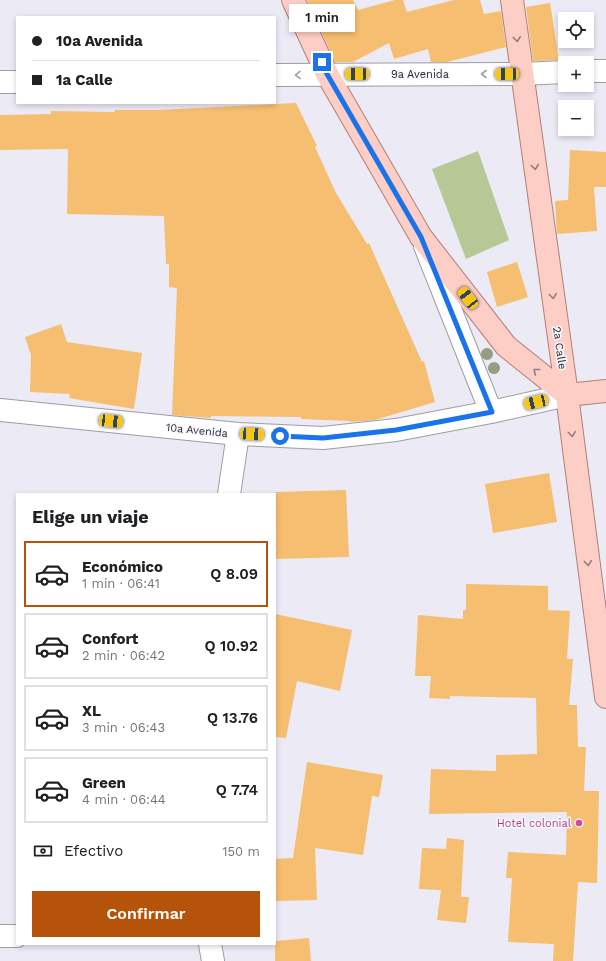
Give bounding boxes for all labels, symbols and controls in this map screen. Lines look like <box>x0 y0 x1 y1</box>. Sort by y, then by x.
callout: 1 min <box>289 4 355 32</box>
text: 1 min <box>305 10 339 25</box>
map controls <box>558 12 594 136</box>
button: locate <box>558 12 594 48</box>
text: 10a Avenida <box>56 32 143 50</box>
one-way arrow <box>512 36 521 42</box>
route end <box>313 53 331 71</box>
button: + <box>558 56 594 92</box>
car <box>345 68 369 80</box>
street label: 9a Avenida <box>391 68 449 81</box>
car <box>495 68 519 80</box>
one-way arrow <box>481 70 487 78</box>
text: 1a Calle <box>56 71 113 89</box>
one-way arrow <box>295 71 301 79</box>
button: − <box>558 100 594 136</box>
one-way arrow <box>530 164 539 171</box>
car <box>456 285 480 311</box>
one-way arrow <box>548 293 557 299</box>
street label: 2a Calle <box>550 326 569 370</box>
one-way arrow <box>534 368 541 375</box>
car <box>523 393 549 411</box>
car <box>98 414 124 428</box>
street label: 10a Avenida <box>165 421 229 440</box>
car <box>240 427 264 441</box>
route start <box>271 427 289 445</box>
one-way arrow <box>567 431 576 437</box>
text: Elige un viaje <box>32 506 149 527</box>
icon: car <box>34 556 70 592</box>
text: Económico <box>82 558 163 576</box>
one-way arrow <box>584 560 593 566</box>
text: Q 8.09 <box>210 565 258 583</box>
text: 1 min · 06:41 <box>82 576 160 591</box>
icon: car <box>34 628 70 664</box>
text: Confort <box>82 630 138 648</box>
text: Q 10.92 <box>205 637 258 655</box>
text: 2 min · 06:42 <box>82 648 165 663</box>
icon: car <box>34 700 70 736</box>
text: XL <box>82 702 101 720</box>
text: Q 13.76 <box>207 709 258 727</box>
text: 3 min · 06:43 <box>82 720 165 735</box>
icon: car <box>34 772 70 808</box>
text: Green <box>82 774 126 792</box>
text: Q 7.74 <box>216 781 258 799</box>
text: 4 min · 06:44 <box>82 792 166 807</box>
place label: Hotel colonial <box>497 817 572 830</box>
marker: Hotel colonial <box>574 818 584 828</box>
icon: cash <box>32 840 54 862</box>
text: Efectivo <box>64 842 123 860</box>
text: 150 m <box>222 844 260 859</box>
button: Confirmar <box>32 891 260 937</box>

